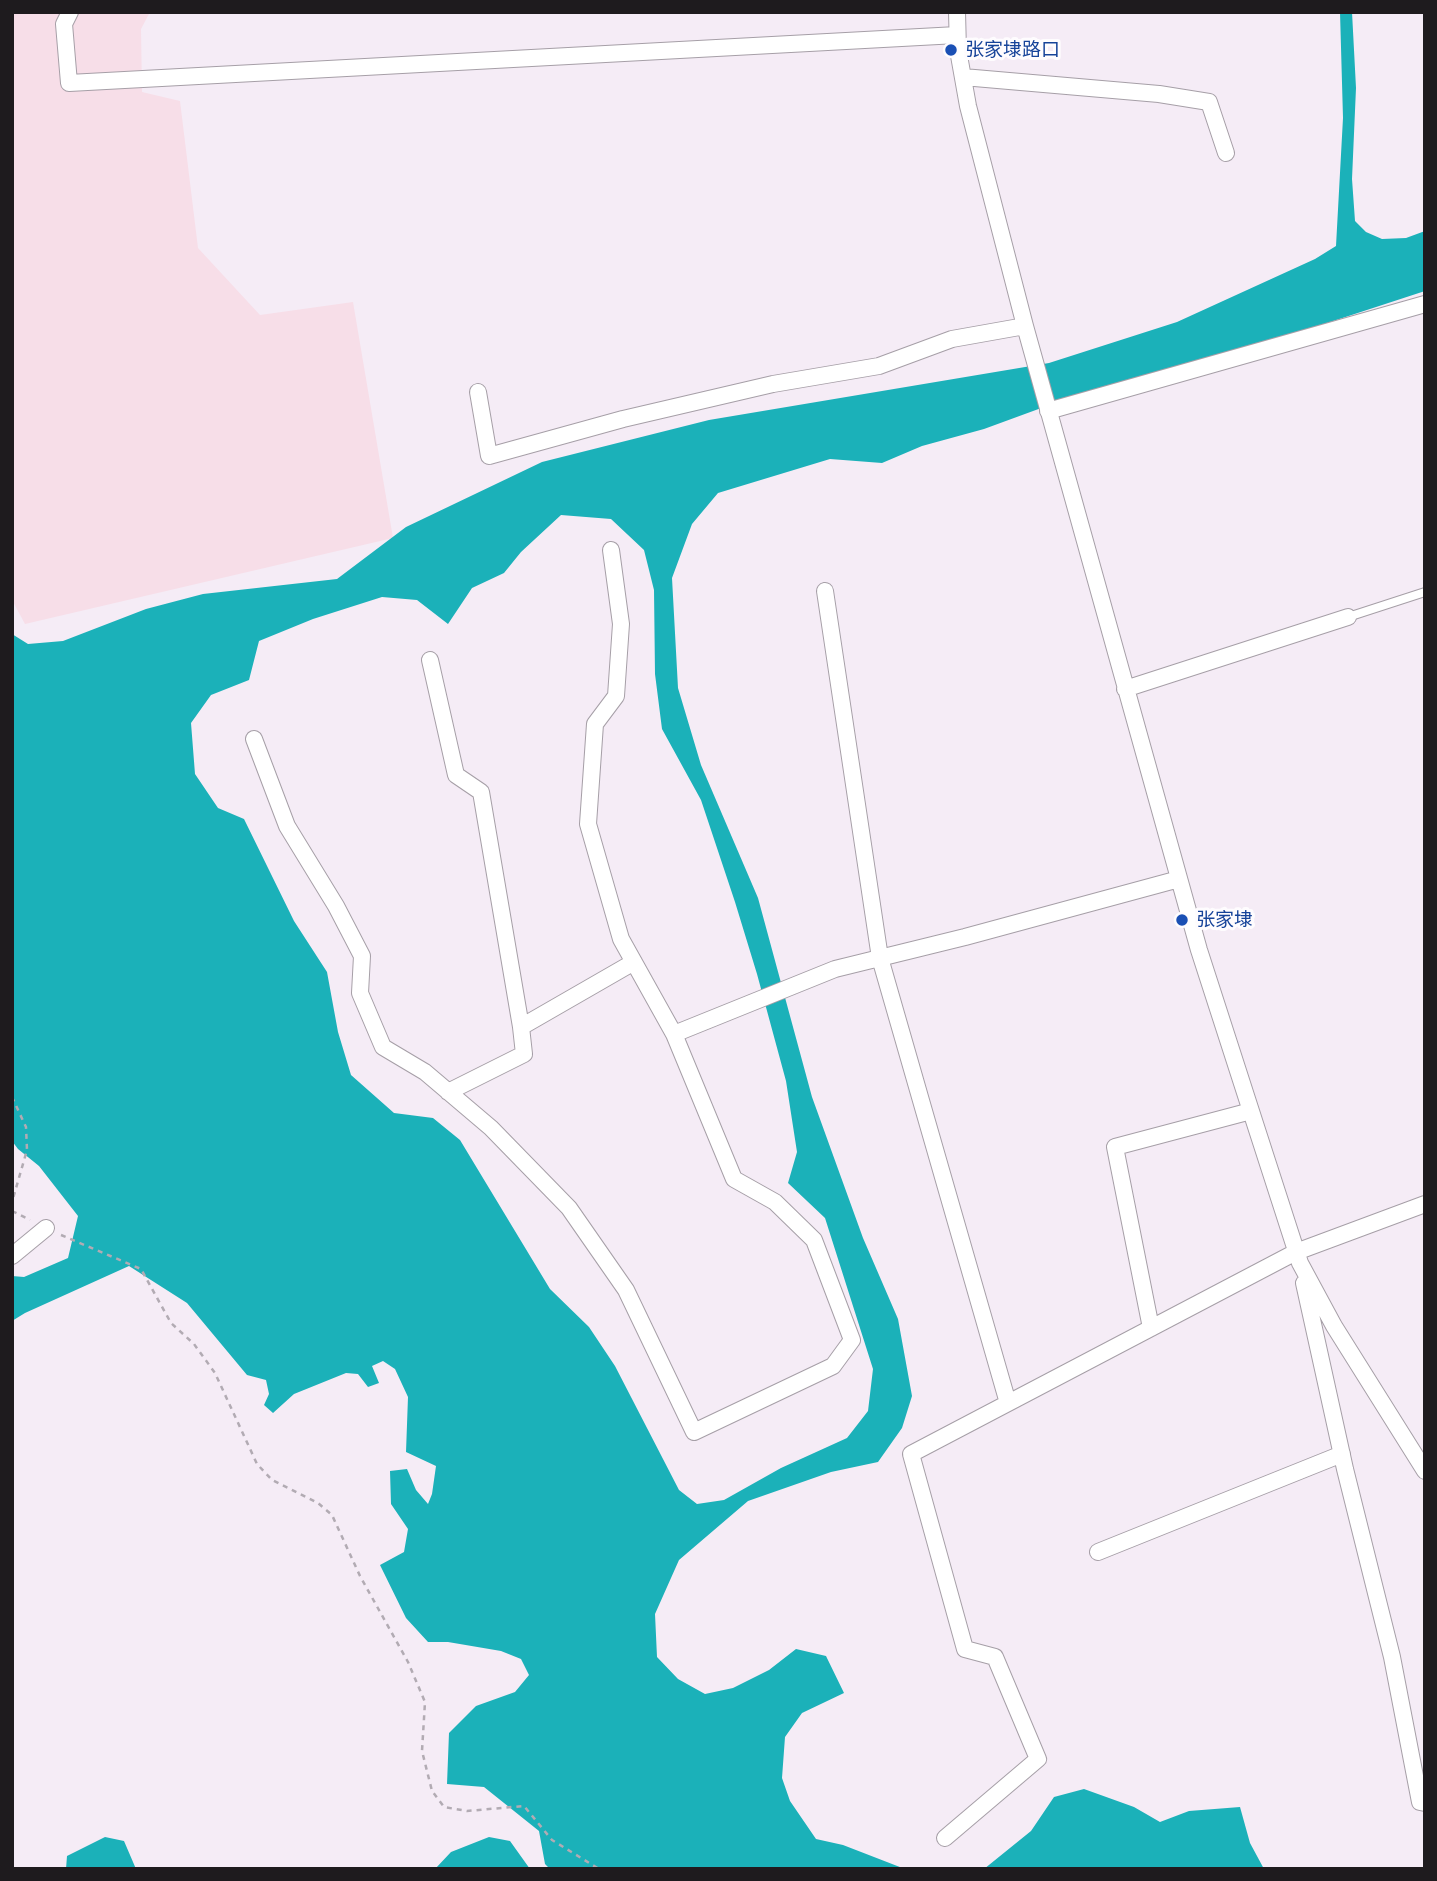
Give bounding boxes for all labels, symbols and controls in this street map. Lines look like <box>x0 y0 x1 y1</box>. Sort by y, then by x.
place label: 张家埭路口 <box>965 39 1060 61</box>
marker: 张家埭路口 <box>943 42 959 58</box>
place label: 张家埭 <box>1196 909 1253 931</box>
marker: 张家埭 <box>1174 912 1190 928</box>

